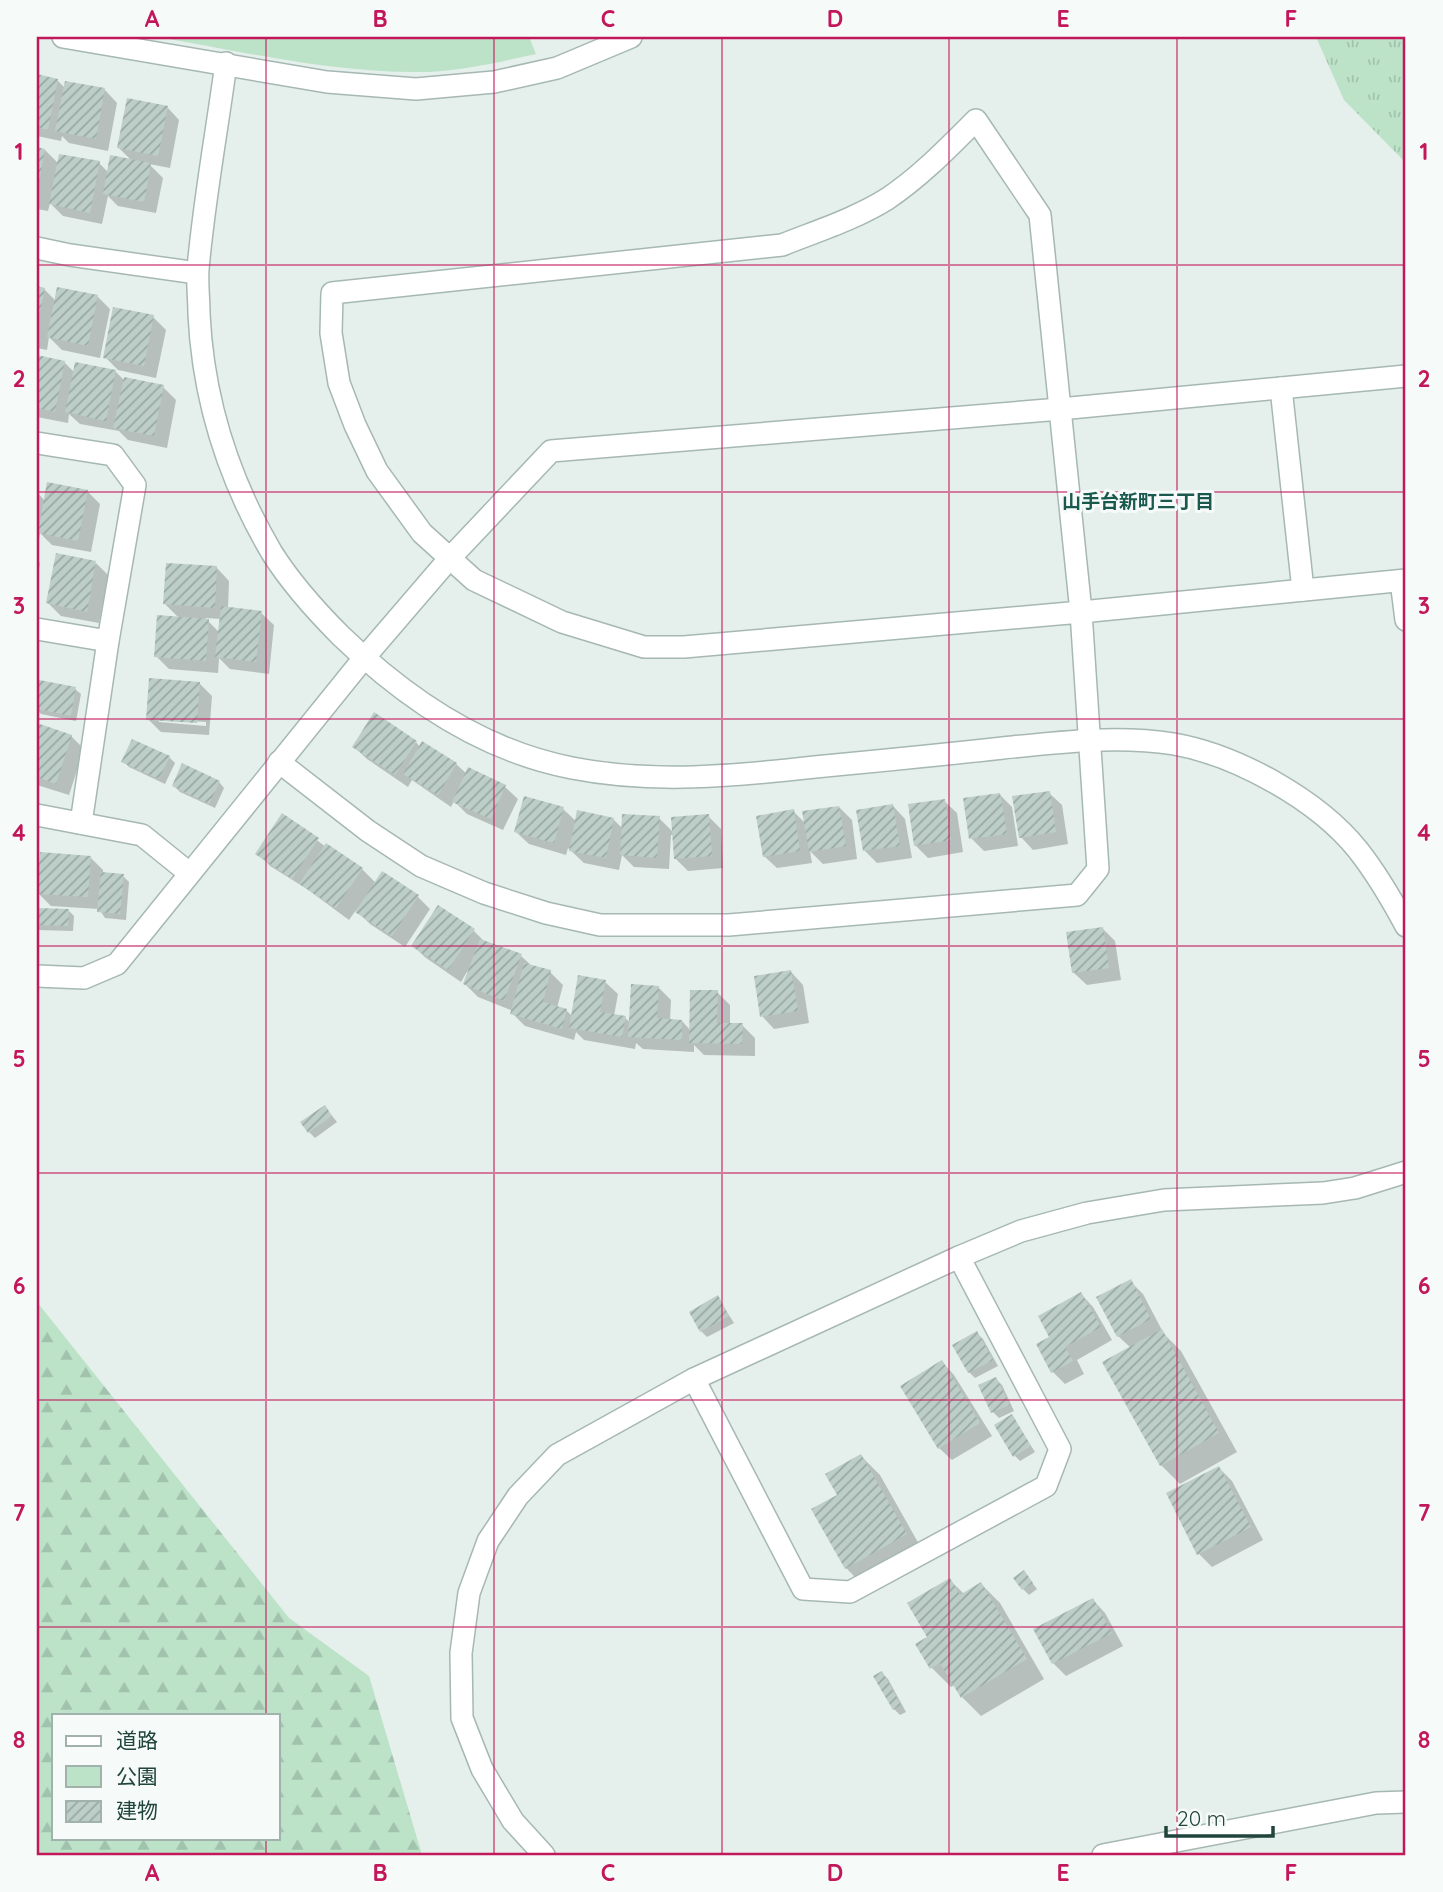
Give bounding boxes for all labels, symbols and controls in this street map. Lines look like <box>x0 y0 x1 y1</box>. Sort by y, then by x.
text: A <box>145 4 160 33</box>
text: B <box>372 4 388 33</box>
text: C <box>601 4 615 33</box>
text: D <box>827 4 843 33</box>
text: E <box>1056 4 1070 33</box>
text: F <box>1285 4 1297 33</box>
text: 1 <box>15 137 23 166</box>
text: 1 <box>1420 137 1428 166</box>
text: 2 <box>12 364 26 393</box>
text: 2 <box>1417 364 1431 393</box>
district label: 山手台新町三丁目 <box>1062 489 1214 513</box>
text: 3 <box>13 591 25 620</box>
text: 3 <box>1418 591 1430 620</box>
text: 4 <box>12 818 26 847</box>
text: 4 <box>1417 818 1431 847</box>
text: 5 <box>12 1044 26 1073</box>
text: 5 <box>1417 1044 1431 1073</box>
text: 6 <box>13 1271 25 1300</box>
text: 6 <box>1418 1271 1430 1300</box>
text: 7 <box>13 1498 26 1527</box>
text: 7 <box>1418 1498 1431 1527</box>
legend <box>52 1714 280 1840</box>
text: 8 <box>13 1725 25 1754</box>
text: 8 <box>1418 1725 1430 1754</box>
text: 道路 <box>116 1727 158 1753</box>
text: 公園 <box>116 1763 158 1789</box>
scale bar <box>1166 1794 1273 1838</box>
text: 建物 <box>116 1797 158 1823</box>
text: 20 m <box>1177 1805 1226 1831</box>
text: A <box>145 1858 160 1887</box>
text: B <box>372 1858 388 1887</box>
text: C <box>601 1858 615 1887</box>
text: D <box>827 1858 843 1887</box>
text: E <box>1056 1858 1070 1887</box>
text: F <box>1285 1858 1297 1887</box>

